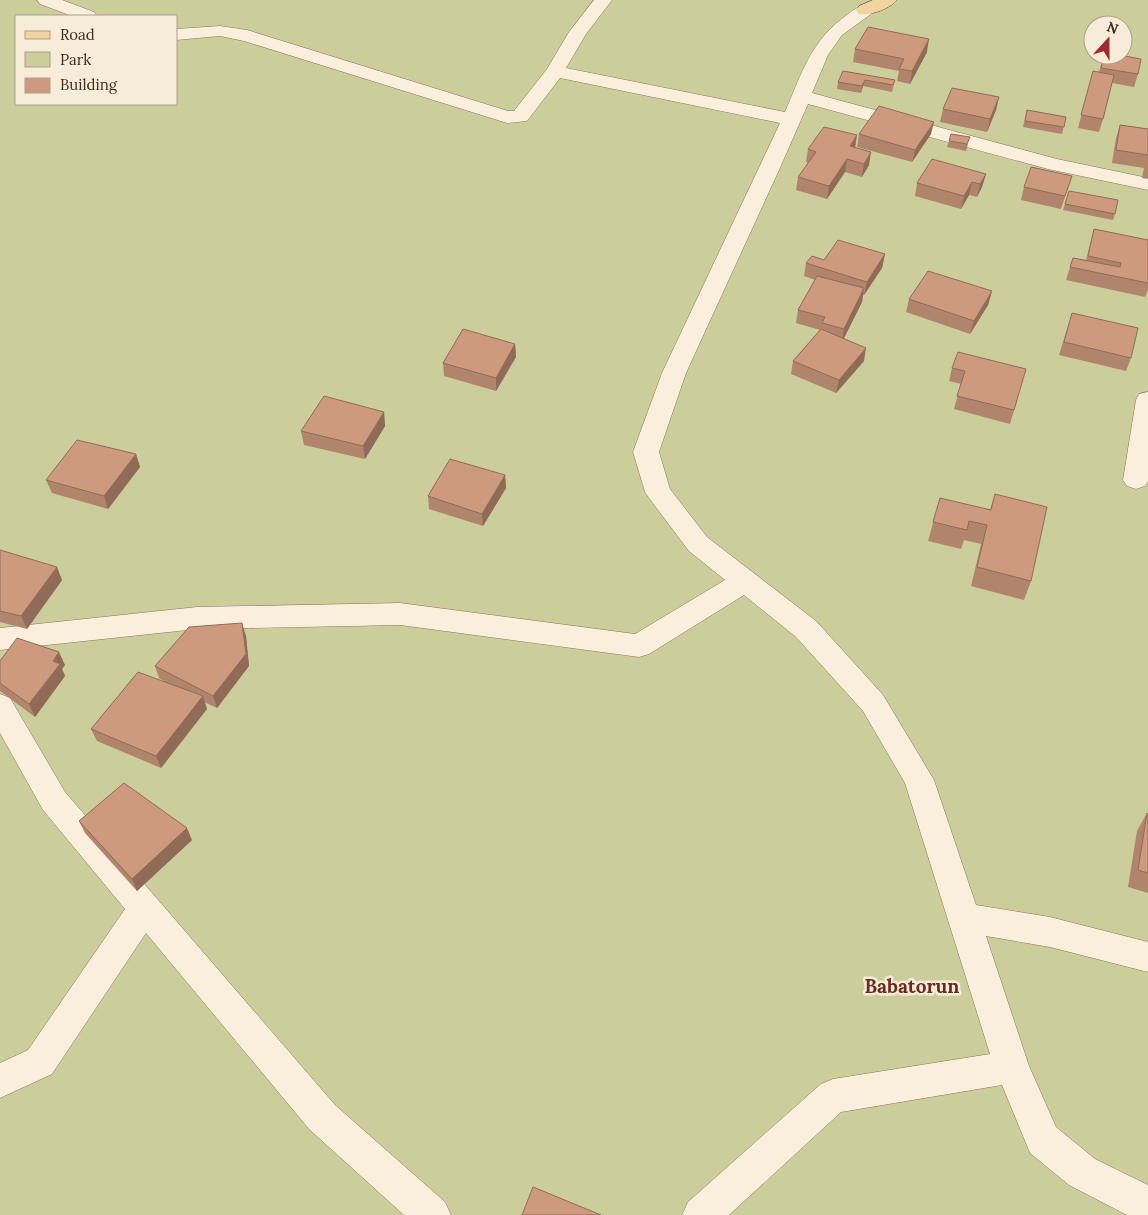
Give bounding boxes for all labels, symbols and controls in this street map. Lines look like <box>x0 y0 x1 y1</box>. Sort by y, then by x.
legend <box>15 15 178 105</box>
north arrow <box>1083 15 1133 65</box>
text: N <box>1104 18 1121 38</box>
text: Road <box>60 25 95 44</box>
text: Park <box>60 50 91 69</box>
text: Building <box>60 75 118 94</box>
district label: Babatorun <box>865 974 959 998</box>

